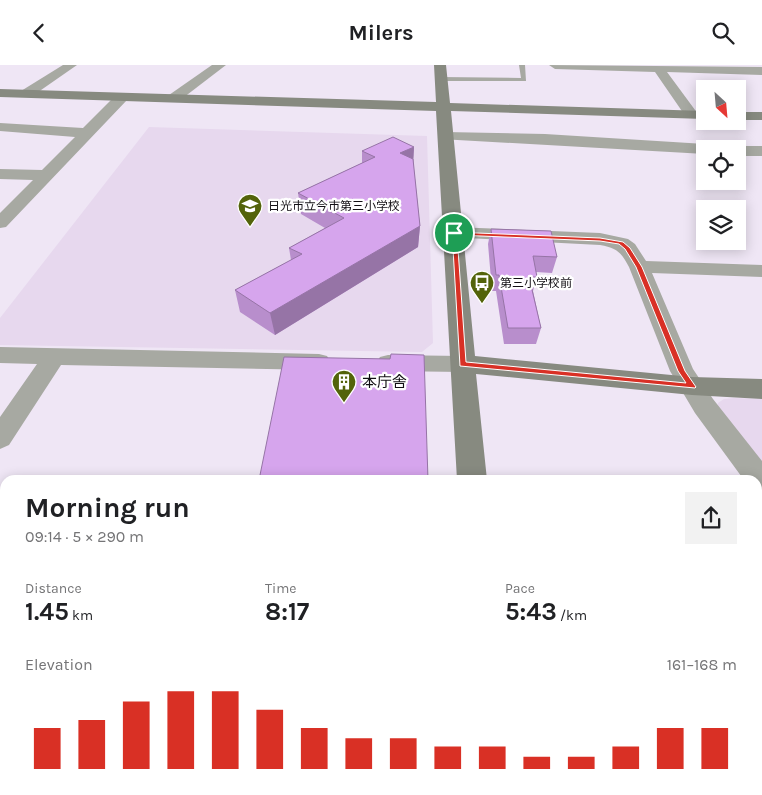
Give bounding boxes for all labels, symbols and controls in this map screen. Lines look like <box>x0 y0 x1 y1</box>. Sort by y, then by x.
icon: back <box>25 19 53 47</box>
icon: search <box>709 19 737 47</box>
text: Milers <box>348 20 414 46</box>
north arrow <box>696 80 746 130</box>
map controls <box>696 80 746 250</box>
button: locate <box>696 140 746 190</box>
school or university icon: 日光市立今市第三小学校 <box>237 193 263 227</box>
place label: 日光市立今市第三小学校 <box>268 199 400 213</box>
button: layers <box>696 200 746 250</box>
pin <box>433 212 475 254</box>
icon: arrive <box>440 219 468 247</box>
bus stop icon: 第三小学校前 <box>469 270 495 304</box>
place label: 第三小学校前 <box>500 276 572 290</box>
building icon: 本庁舎 <box>331 369 357 403</box>
place label: 本庁舎 <box>362 373 407 391</box>
text: Morning run <box>25 491 190 524</box>
button: share <box>685 492 737 544</box>
text: 09:14 · 5 × 290 m <box>25 527 144 546</box>
text: Distance <box>25 580 82 597</box>
text: Time <box>265 580 296 597</box>
text: Pace <box>505 580 535 597</box>
text: 1.45 <box>25 597 69 626</box>
text: 8:17 <box>265 597 309 626</box>
text: 5:43 <box>505 597 557 626</box>
text: km <box>69 607 93 624</box>
text: /km <box>557 607 587 624</box>
text: Elevation <box>25 655 93 674</box>
text: 161–168 m <box>667 655 737 674</box>

